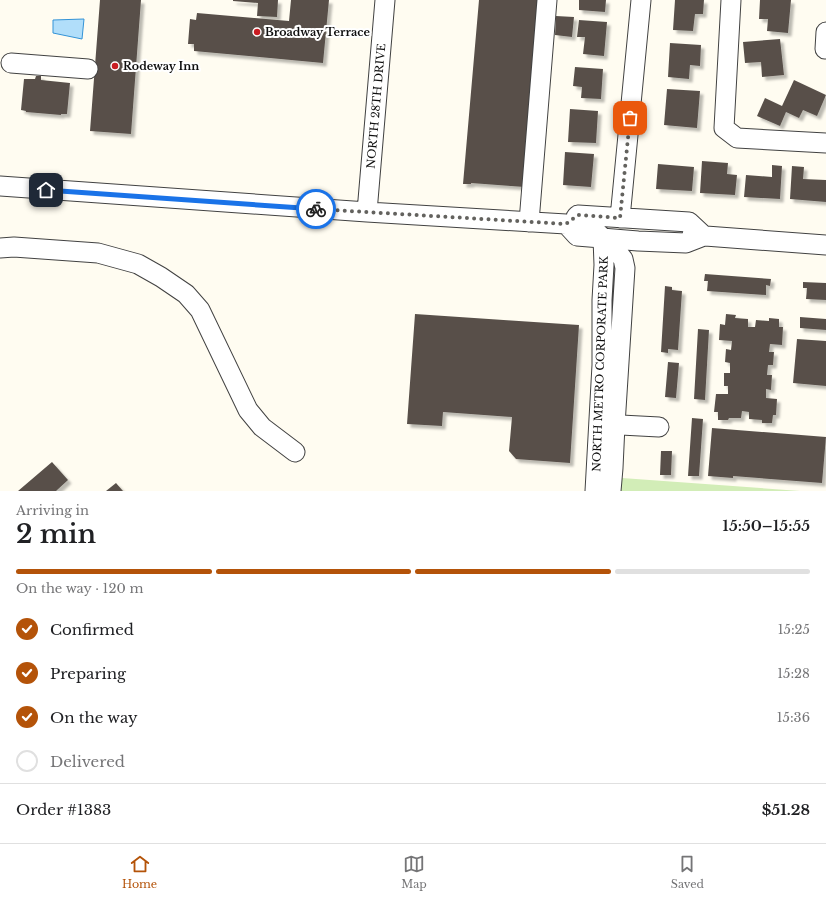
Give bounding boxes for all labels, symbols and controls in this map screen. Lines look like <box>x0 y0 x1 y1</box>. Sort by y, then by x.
place label: Broadway Terrace <box>265 25 371 39</box>
marker: Broadway Terrace <box>252 27 262 37</box>
street label: NORTH 28TH DRIVE <box>364 43 388 169</box>
place label: Rodeway Inn <box>123 59 199 73</box>
marker: Rodeway Inn <box>110 61 120 71</box>
pin <box>613 101 647 135</box>
icon: bag <box>619 107 641 129</box>
pin <box>29 173 63 207</box>
icon: home <box>35 179 57 201</box>
courier <box>296 189 336 229</box>
icon: bike <box>305 198 327 220</box>
street label: NORTH METRO CORPORATE PARK <box>589 255 611 472</box>
text: Arriving in <box>16 502 89 519</box>
text: 15:50–15:55 <box>722 516 810 535</box>
text: 2 min <box>16 518 96 550</box>
text: On the way · 120 m <box>16 580 143 597</box>
icon: check <box>16 618 38 640</box>
text: Confirmed <box>50 620 134 639</box>
text: 15:25 <box>778 621 810 638</box>
icon: check <box>16 662 38 684</box>
text: Preparing <box>50 664 126 683</box>
text: 15:28 <box>777 665 810 682</box>
icon: check <box>16 706 38 728</box>
text: On the way <box>50 708 138 727</box>
text: 15:36 <box>777 709 810 726</box>
text: Delivered <box>50 752 125 771</box>
text: Order #1383 <box>16 800 111 819</box>
text: $51.28 <box>762 800 810 819</box>
tab: Home <box>122 853 157 891</box>
tab: Map <box>401 853 427 891</box>
tab: Saved <box>671 853 704 891</box>

